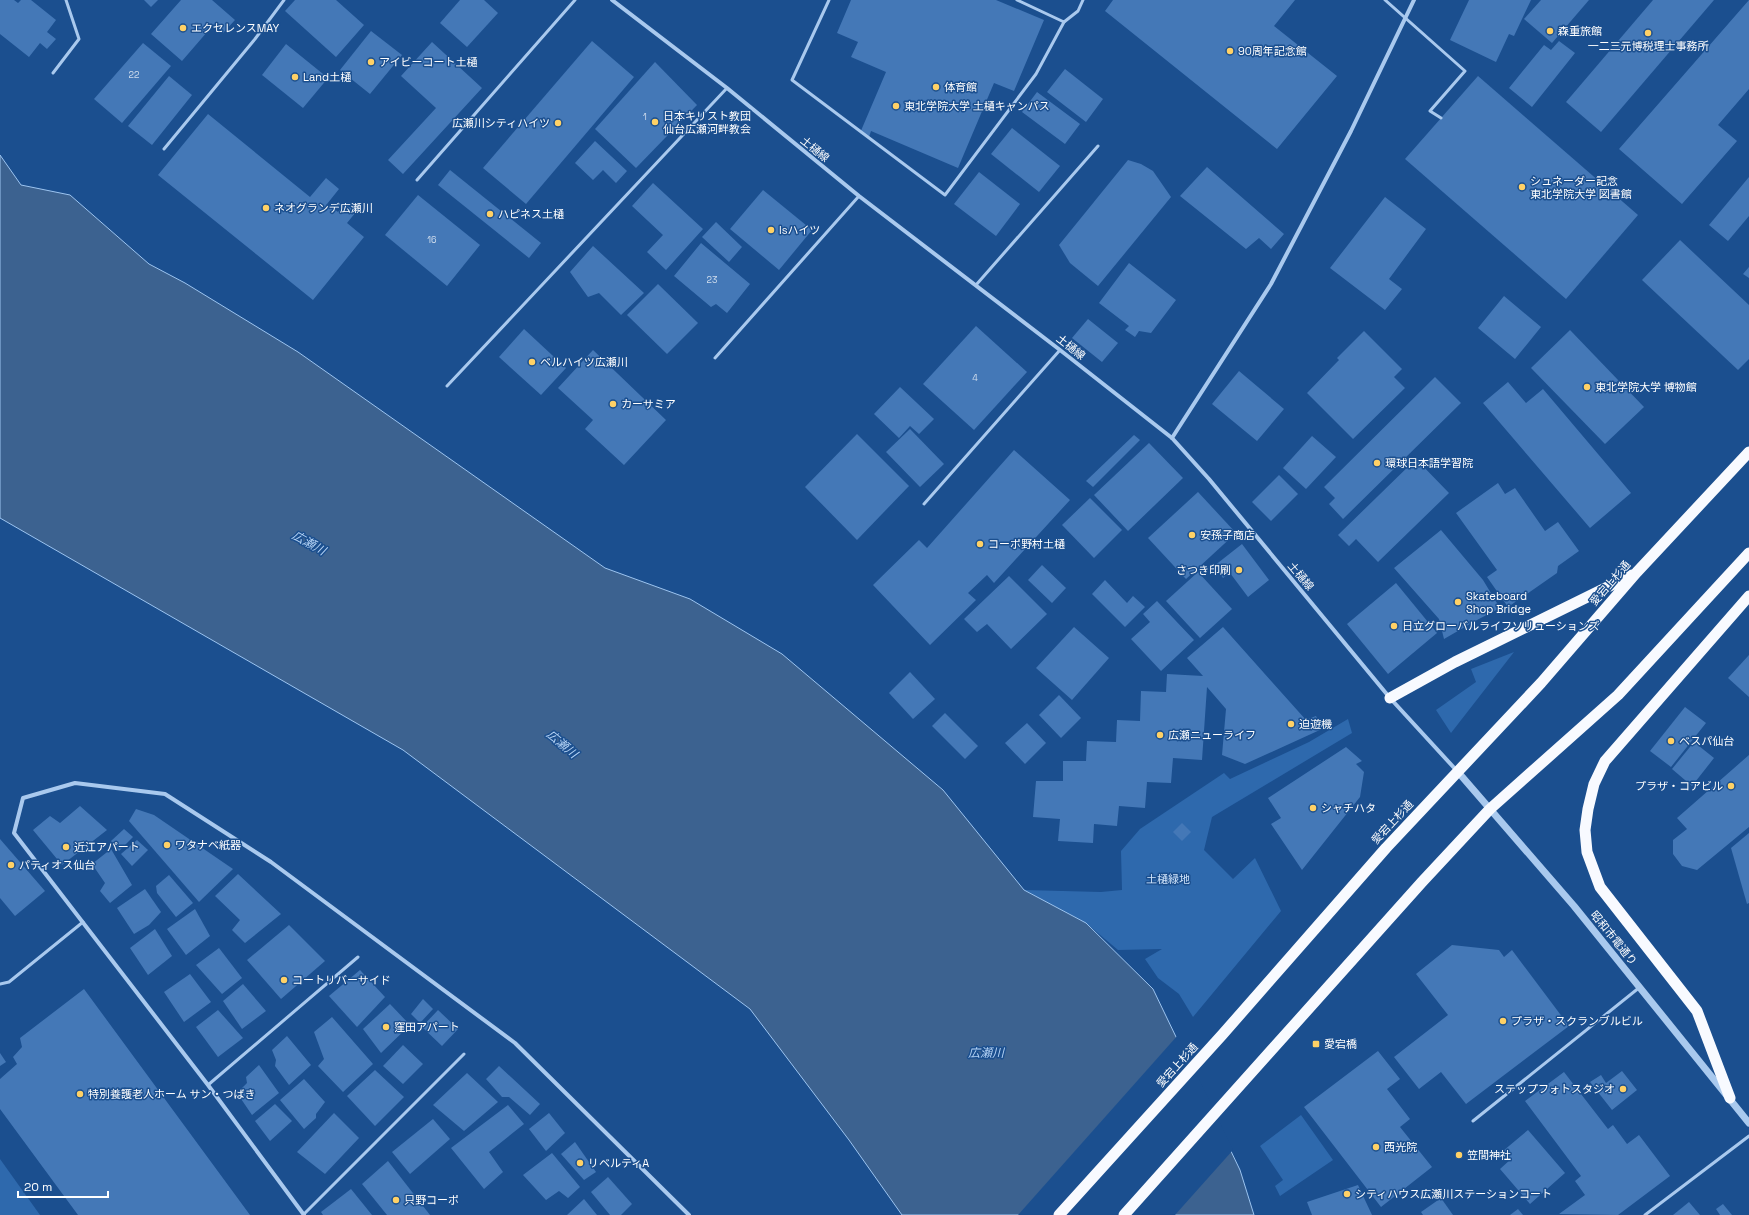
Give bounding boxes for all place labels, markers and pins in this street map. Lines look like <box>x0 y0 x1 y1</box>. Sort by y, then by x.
place label: エクセレンスMAY <box>191 21 279 35</box>
marker: エクセレンスMAY <box>178 23 188 33</box>
place label: 森重旅館 <box>1558 24 1602 38</box>
marker: 森重旅館 <box>1545 26 1555 36</box>
marker: 一二三元博税理士事務所 <box>1643 28 1653 38</box>
place label: 一二三元博税理士事務所 <box>1588 39 1709 53</box>
place label: 90周年記念館 <box>1238 44 1307 58</box>
marker: 90周年記念館 <box>1225 46 1235 56</box>
place label: アイビーコート土樋 <box>379 55 477 69</box>
marker: アイビーコート土樋 <box>366 57 376 67</box>
place label: Land土樋 <box>303 70 351 84</box>
marker: Land土樋 <box>290 72 300 82</box>
place label: 体育館 <box>944 80 977 94</box>
marker: 体育館 <box>931 82 941 92</box>
place label: 東北学院大学 土樋キャンパス <box>904 99 1050 113</box>
marker: 東北学院大学 土樋キャンパス <box>891 101 901 111</box>
place label: 日本キリスト教団 仙台広瀬河畔教会 <box>663 109 751 136</box>
place label: 広瀬川シティハイツ <box>452 116 550 130</box>
marker: 日本キリスト教団 仙台広瀬河畔教会 <box>650 117 660 127</box>
marker: 広瀬川シティハイツ <box>553 118 563 128</box>
place label: シュネーダー記念 東北学院大学 図書館 <box>1530 174 1632 201</box>
marker: シュネーダー記念 東北学院大学 図書館 <box>1517 182 1527 192</box>
place label: ネオグランデ広瀬川 <box>274 201 373 215</box>
marker: ネオグランデ広瀬川 <box>261 203 271 213</box>
place label: ハピネス土樋 <box>498 207 564 221</box>
marker: ハピネス土樋 <box>485 209 495 219</box>
place label: Isハイツ <box>779 223 820 237</box>
marker: Isハイツ <box>766 225 776 235</box>
place label: ベルハイツ広瀬川 <box>540 355 628 369</box>
marker: ベルハイツ広瀬川 <box>527 357 537 367</box>
place label: 東北学院大学 博物館 <box>1595 380 1697 394</box>
marker: 東北学院大学 博物館 <box>1582 382 1592 392</box>
place label: カーサミア <box>621 397 676 411</box>
marker: カーサミア <box>608 399 618 409</box>
place label: 環球日本語学習院 <box>1385 456 1473 470</box>
marker: 環球日本語学習院 <box>1372 458 1382 468</box>
place label: 安孫子商店 <box>1200 528 1255 542</box>
marker: 安孫子商店 <box>1187 530 1197 540</box>
place label: コーポ野村土樋 <box>988 537 1065 551</box>
marker: コーポ野村土樋 <box>975 539 985 549</box>
place label: さつき印刷 <box>1176 563 1231 577</box>
marker: さつき印刷 <box>1234 565 1244 575</box>
place label: Skateboard Shop Bridge <box>1466 589 1531 616</box>
marker: Skateboard Shop Bridge <box>1453 597 1463 607</box>
place label: 日立グローバルライフソリューションズ <box>1402 619 1599 633</box>
marker: 日立グローバルライフソリューションズ <box>1389 621 1399 631</box>
place label: 迫遊機 <box>1299 717 1332 731</box>
marker: 迫遊機 <box>1286 719 1296 729</box>
place label: 広瀬ニューライフ <box>1168 728 1256 742</box>
marker: 広瀬ニューライフ <box>1155 730 1165 740</box>
place label: ベスパ仙台 <box>1679 734 1734 748</box>
marker: ベスパ仙台 <box>1666 736 1676 746</box>
place label: プラザ・コアビル <box>1635 779 1723 793</box>
marker: プラザ・コアビル <box>1726 781 1736 791</box>
place label: シャチハタ <box>1321 801 1376 815</box>
marker: シャチハタ <box>1308 803 1318 813</box>
place label: ワタナベ紙器 <box>175 838 241 852</box>
place label: 近江アパート <box>74 840 140 854</box>
marker: ワタナベ紙器 <box>162 840 172 850</box>
marker: 近江アパート <box>61 842 71 852</box>
place label: パティオス仙台 <box>19 858 95 872</box>
marker: パティオス仙台 <box>6 860 16 870</box>
place label: コートリバーサイド <box>292 973 391 987</box>
marker: コートリバーサイド <box>279 975 289 985</box>
place label: プラザ・スクランブルビル <box>1511 1014 1643 1028</box>
marker: プラザ・スクランブルビル <box>1498 1016 1508 1026</box>
place label: 窪田アパート <box>394 1020 460 1034</box>
marker: 窪田アパート <box>381 1022 391 1032</box>
place label: 愛宕橋 <box>1324 1037 1357 1051</box>
marker: 愛宕橋 <box>1311 1039 1321 1049</box>
place label: ステップフォトスタジオ <box>1494 1082 1615 1096</box>
marker: ステップフォトスタジオ <box>1618 1084 1628 1094</box>
place label: 特別養護老人ホーム サン・つばき <box>88 1087 256 1101</box>
marker: 特別養護老人ホーム サン・つばき <box>75 1089 85 1099</box>
place label: 西光院 <box>1384 1140 1417 1154</box>
marker: 西光院 <box>1371 1142 1381 1152</box>
place label: 笠間神社 <box>1467 1148 1511 1162</box>
marker: 笠間神社 <box>1454 1150 1464 1160</box>
place label: リベルティA <box>588 1156 649 1170</box>
marker: リベルティA <box>575 1158 585 1168</box>
place label: シティハウス広瀬川ステーションコート <box>1355 1187 1552 1201</box>
marker: シティハウス広瀬川ステーションコート <box>1342 1189 1352 1199</box>
place label: 只野コーポ <box>404 1193 459 1207</box>
marker: 只野コーポ <box>391 1195 401 1205</box>

